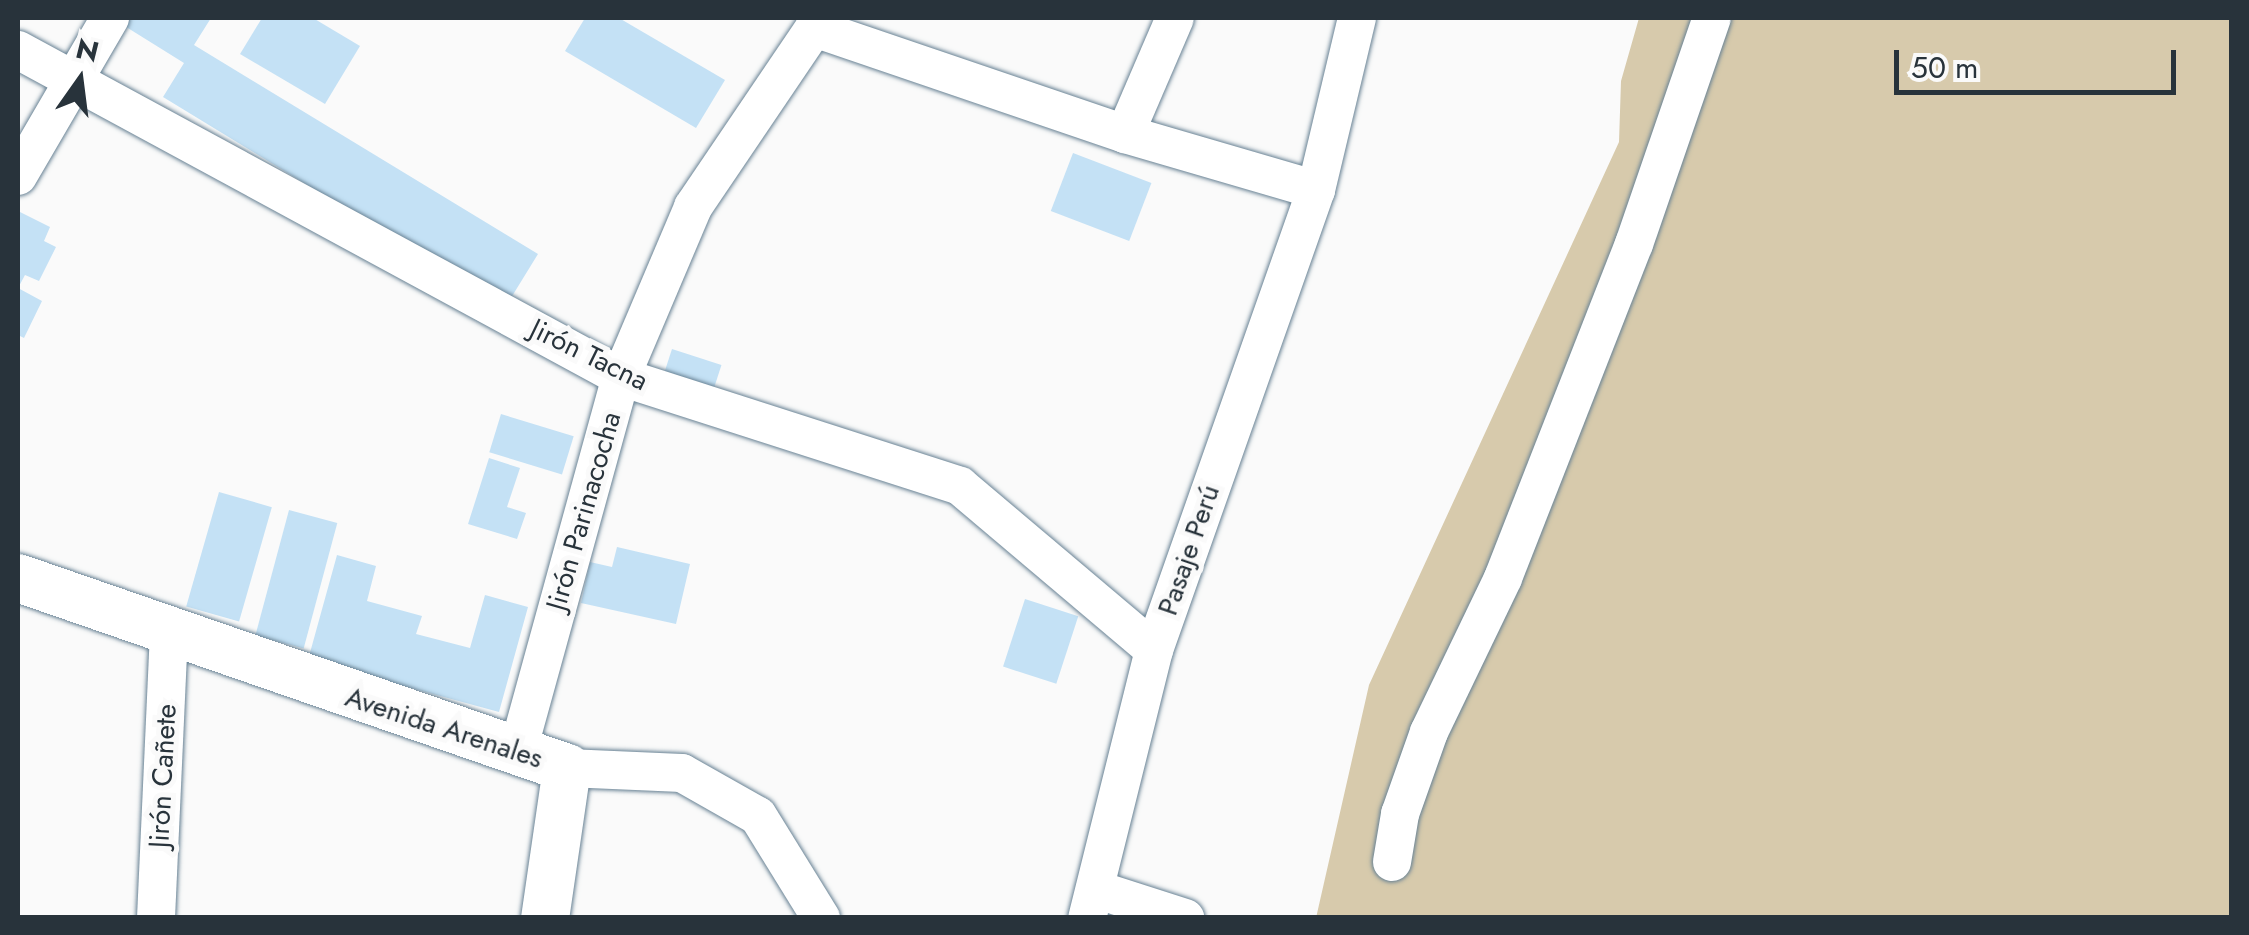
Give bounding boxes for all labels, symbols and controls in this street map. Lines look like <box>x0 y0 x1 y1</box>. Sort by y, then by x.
text: N <box>72 28 103 73</box>
north arrow <box>30 30 130 130</box>
scale bar <box>1899 30 2182 92</box>
text: 50 m <box>1911 46 1978 89</box>
street label: Jirón Tacna <box>525 312 653 398</box>
street label: Jirón Parinacocha <box>540 408 628 614</box>
street label: Pasaje Perú <box>1151 480 1227 620</box>
street label: Avenida Arenales <box>341 680 547 776</box>
street label: Jirón Cañete <box>142 703 184 849</box>

